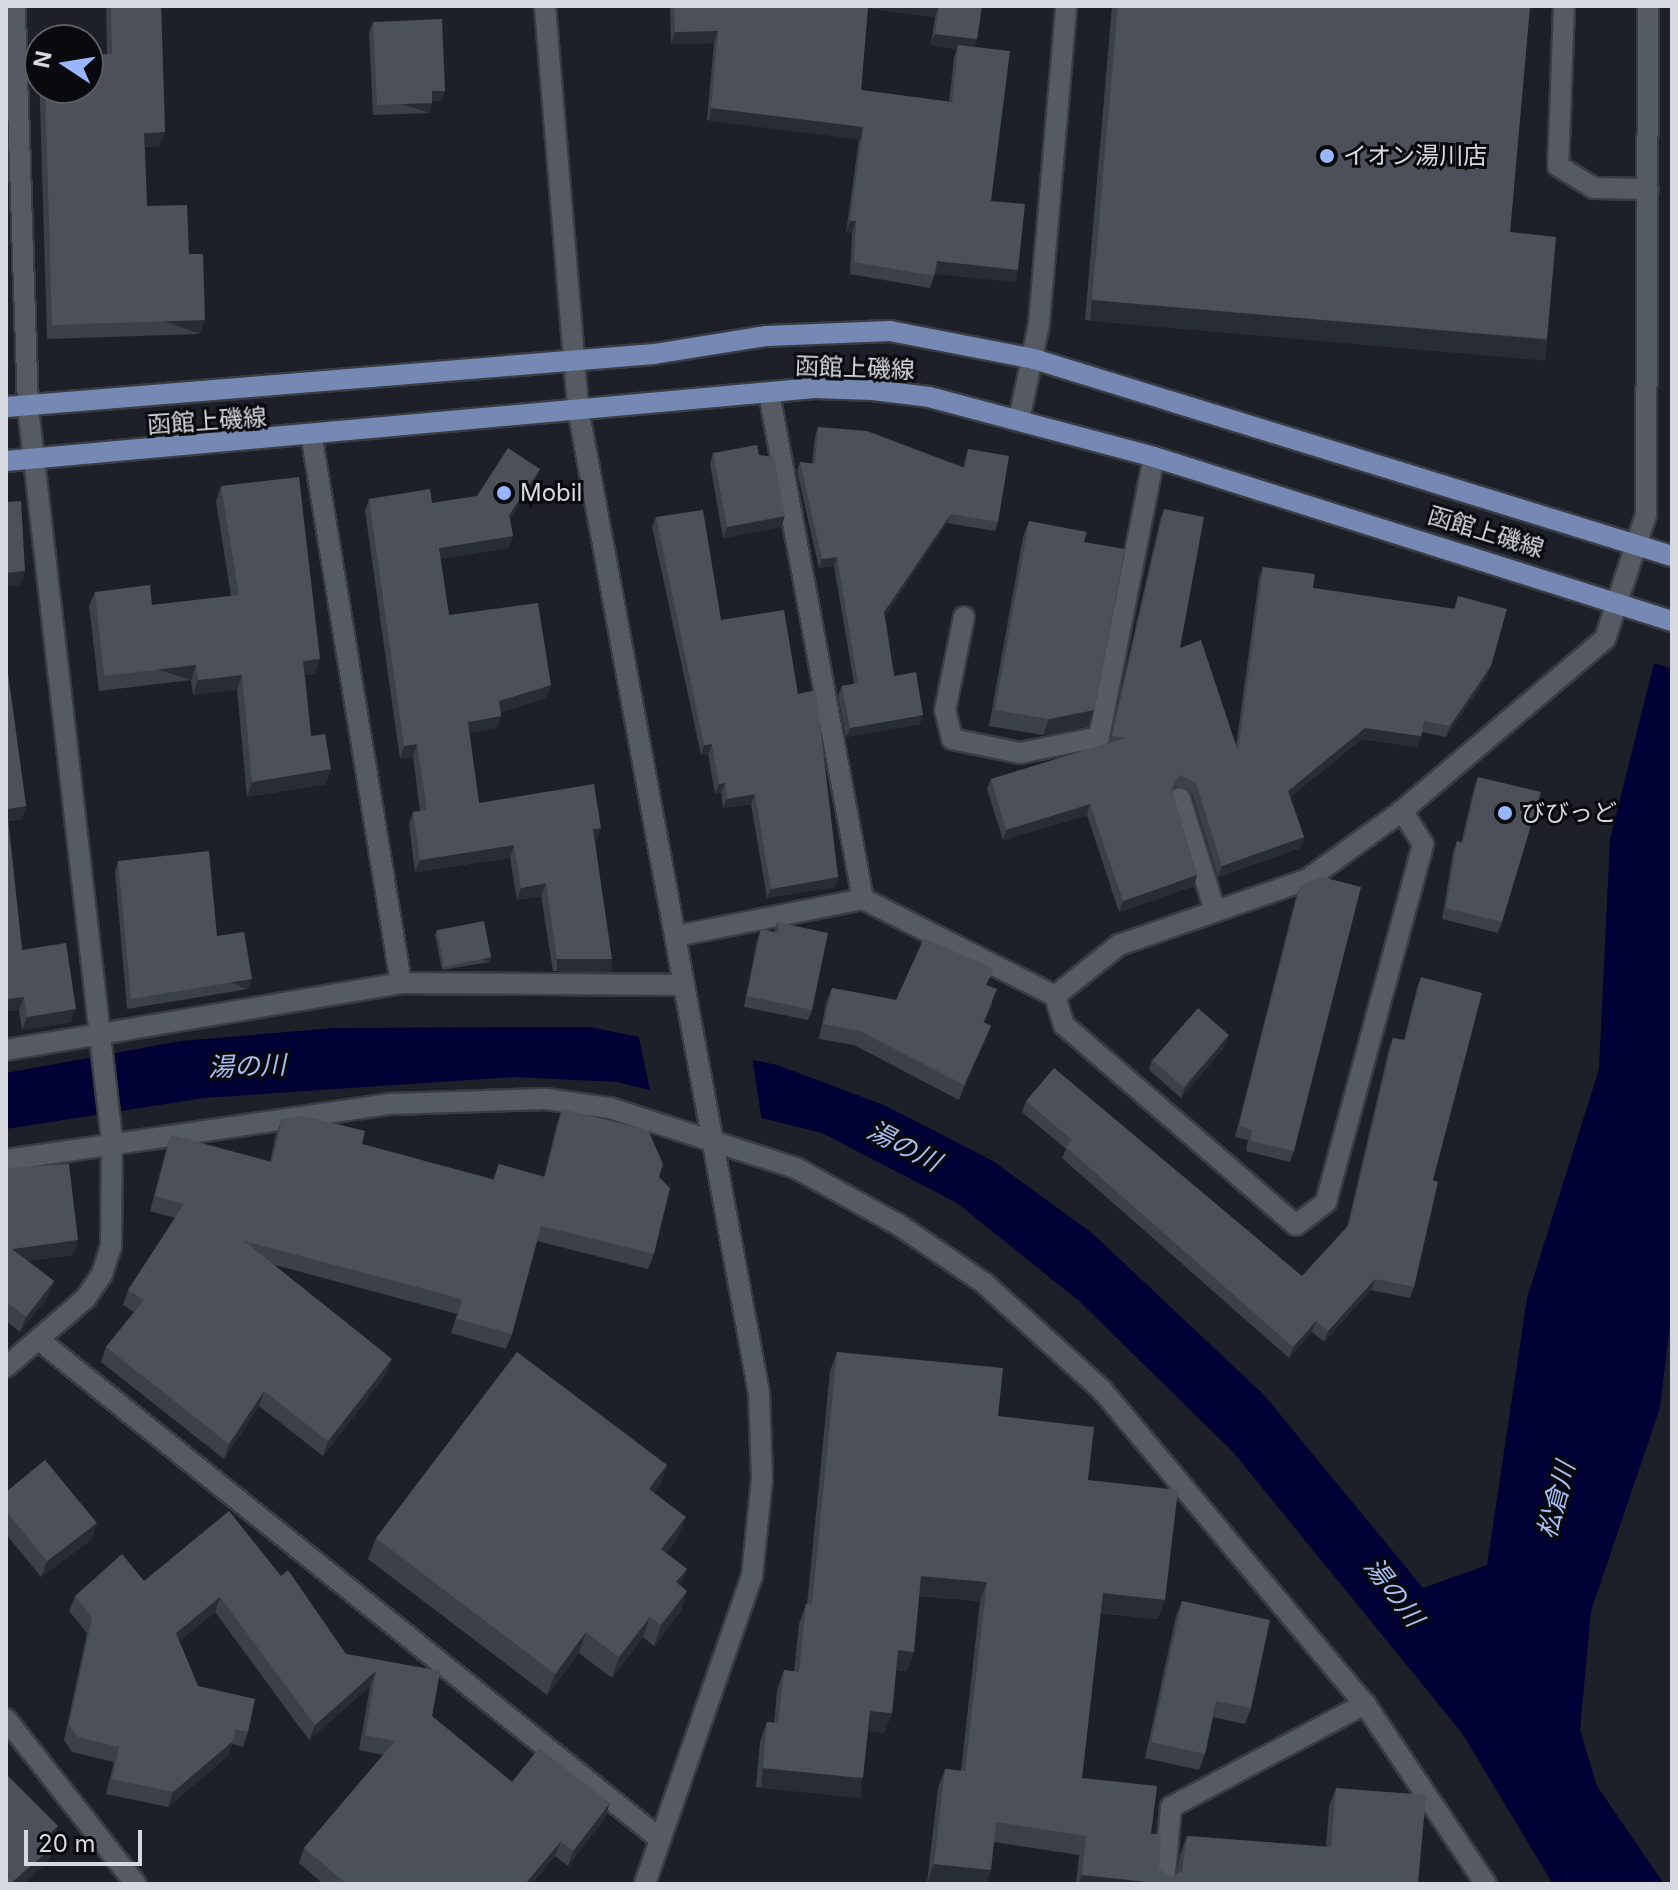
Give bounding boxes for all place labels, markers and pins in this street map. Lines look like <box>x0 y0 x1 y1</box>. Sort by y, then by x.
place label: イオン湯川店 <box>1343 142 1487 170</box>
marker: イオン湯川店 <box>1318 147 1336 165</box>
place label: Mobil <box>520 479 582 507</box>
marker: Mobil <box>495 484 513 502</box>
place label: びびっど <box>1521 799 1617 827</box>
marker: びびっど <box>1496 804 1514 822</box>

